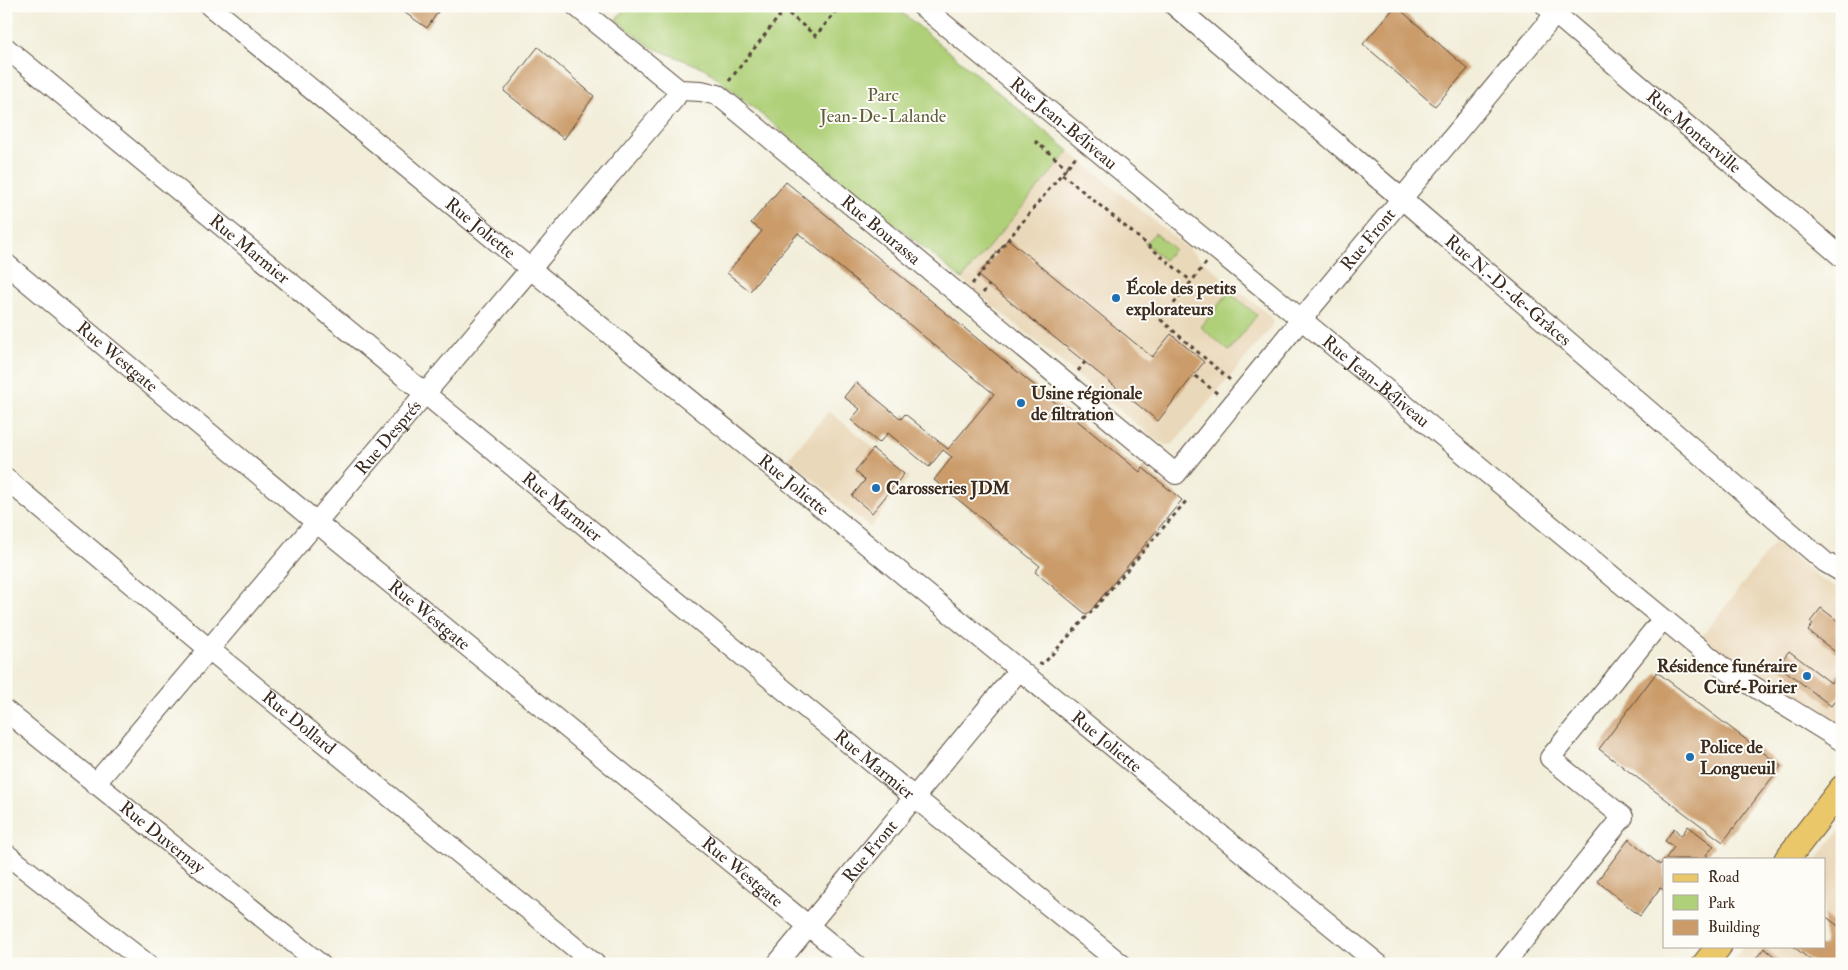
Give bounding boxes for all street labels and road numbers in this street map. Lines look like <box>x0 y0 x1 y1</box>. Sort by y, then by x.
street label: Rue Jean-Béliveau <box>1005 72 1122 174</box>
street label: Rue Montarville <box>1642 85 1747 179</box>
street label: Rue Bourassa <box>836 190 926 270</box>
street label: Rue Joliette <box>440 192 521 264</box>
street label: Rue Front <box>1335 203 1401 275</box>
street label: Rue Marmier <box>205 209 295 289</box>
street label: Rue N.-D.-de-Grâces <box>1440 230 1576 351</box>
street label: Rue Westgate <box>72 316 163 398</box>
street label: Rue Jean-Béliveau <box>1318 330 1435 432</box>
street label: Rue Després <box>350 395 426 480</box>
street label: Rue Joliette <box>754 449 834 521</box>
street label: Rue Marmier <box>517 467 607 547</box>
street label: Rue Westgate <box>384 575 475 656</box>
street label: Rue Dollard <box>257 686 341 760</box>
street label: Rue Joliette <box>1067 706 1147 778</box>
street label: Rue Marmier <box>830 725 920 805</box>
street label: Rue Duvernay <box>115 796 211 879</box>
street label: Rue Front <box>837 815 902 887</box>
street label: Rue Westgate <box>697 831 789 912</box>

